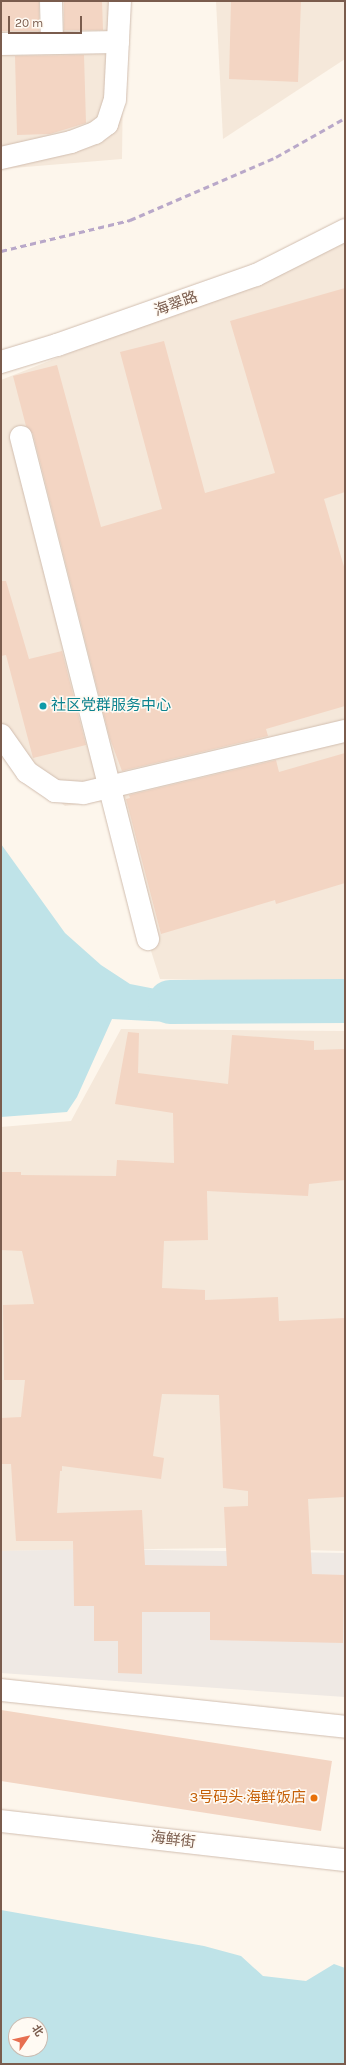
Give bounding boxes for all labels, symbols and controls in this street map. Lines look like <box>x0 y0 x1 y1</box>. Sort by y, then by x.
scale bar <box>10 8 84 34</box>
text: 20 m <box>15 16 43 30</box>
street label: 海翠路 <box>152 288 200 320</box>
place label: 社区党群服务中心 <box>51 697 171 715</box>
marker: 社区党群服务中心 <box>38 701 48 711</box>
place label: 3号码头·海鲜饭店 <box>189 1789 306 1807</box>
marker: 3号码头·海鲜饭店 <box>309 1793 319 1803</box>
street label: 海鲜街 <box>150 1828 196 1852</box>
north arrow <box>8 2017 48 2057</box>
text: 北 <box>29 2022 46 2039</box>

